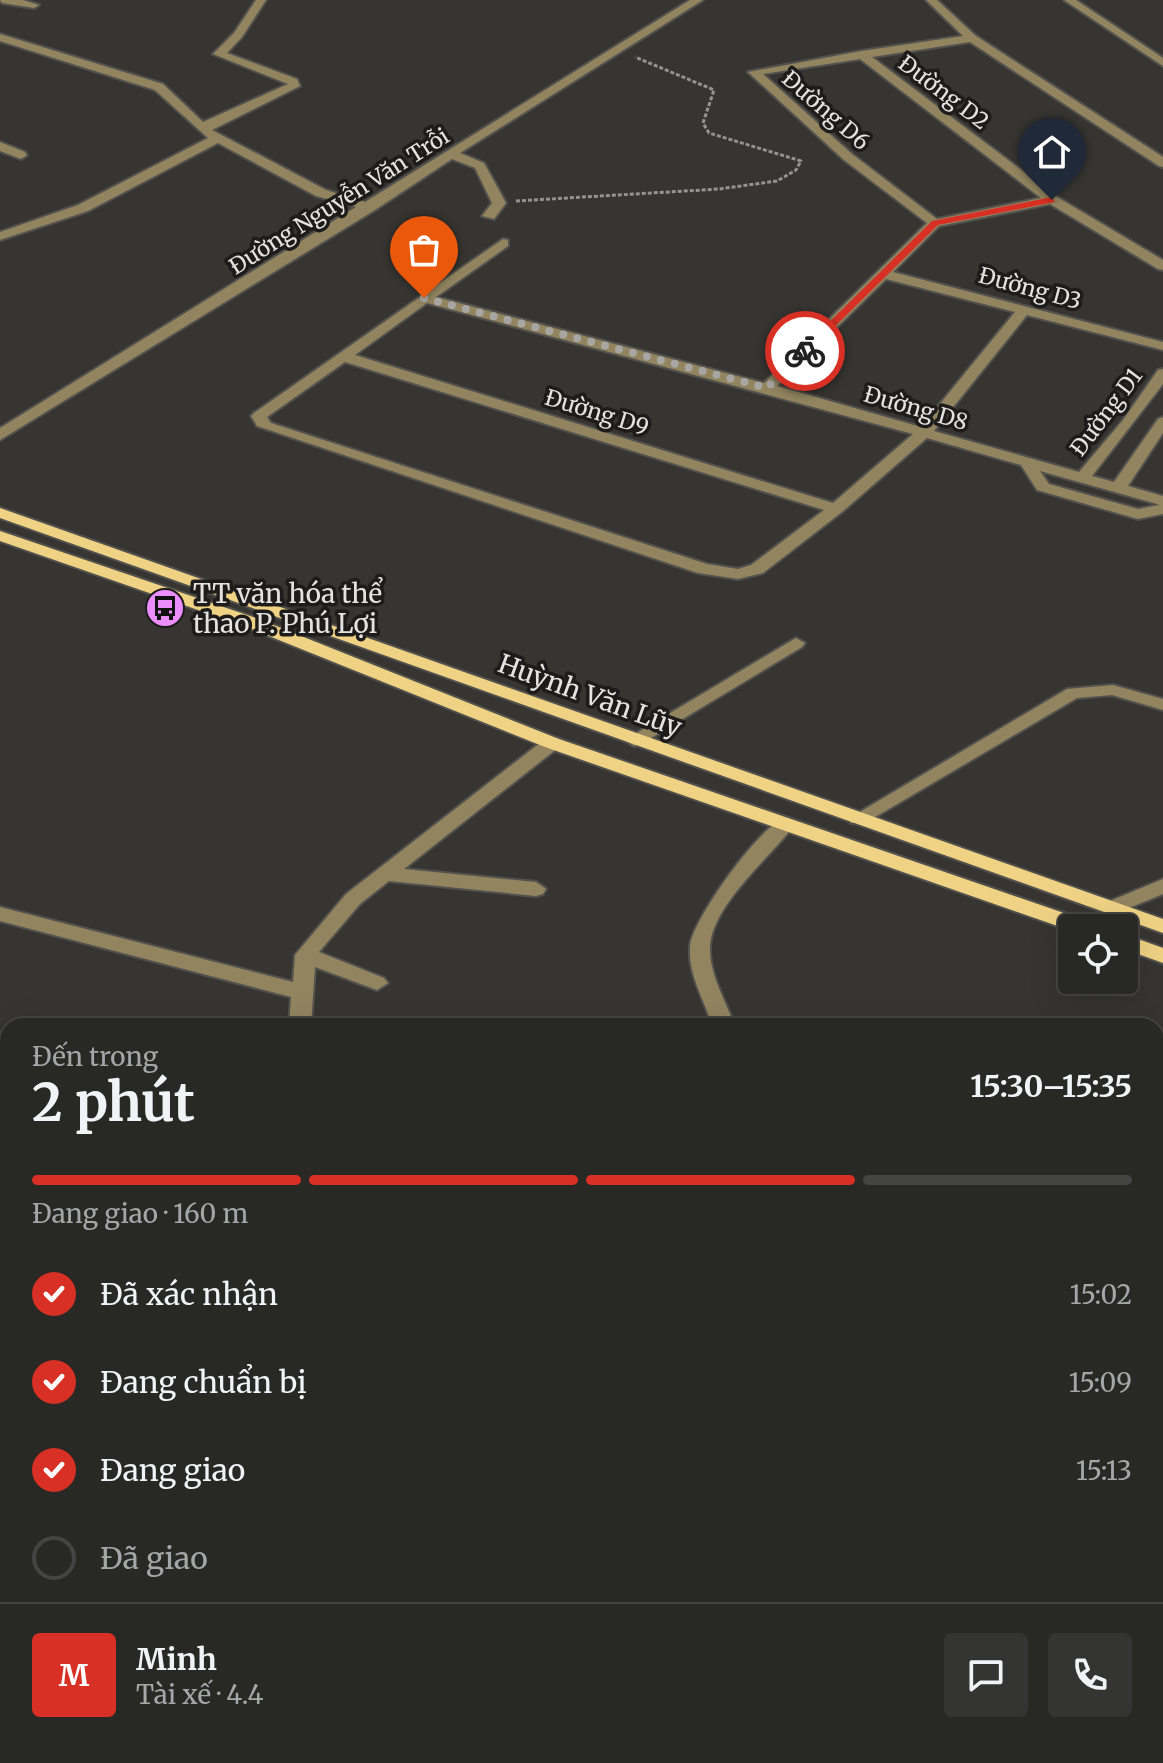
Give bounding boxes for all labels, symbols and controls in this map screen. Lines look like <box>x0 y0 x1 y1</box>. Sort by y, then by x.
street label: Đường D2 <box>893 49 995 135</box>
street label: Đường D6 <box>776 64 876 156</box>
pin <box>1018 118 1086 200</box>
street label: Đường Nguyễn Văn Trỗi <box>223 121 454 280</box>
icon: home <box>1030 130 1074 174</box>
pin <box>390 216 458 298</box>
icon: bag <box>402 228 446 272</box>
street label: Đường D3 <box>976 261 1084 315</box>
courier <box>765 311 845 391</box>
icon: bike <box>783 329 827 373</box>
street label: Đường D1 <box>1064 363 1148 461</box>
street label: Đường D8 <box>861 380 971 436</box>
street label: Đường D9 <box>542 383 652 441</box>
place label: TT văn hóa thể thao P. Phú Lợi <box>193 577 384 640</box>
bus stop icon: TT văn hóa thể thao P. Phú Lợi <box>144 587 186 629</box>
street label: Huỳnh Văn Lũy <box>494 647 687 744</box>
map controls <box>1058 914 1138 994</box>
button: locate <box>1058 914 1138 994</box>
text: Đến trong <box>32 1040 158 1073</box>
text: 15:30–15:35 <box>970 1067 1132 1105</box>
text: 2 phút <box>32 1070 195 1135</box>
text: Đang giao · 160 m <box>32 1197 248 1230</box>
icon: check <box>32 1272 76 1316</box>
text: Đã xác nhận <box>100 1275 278 1313</box>
text: 15:02 <box>1070 1278 1132 1311</box>
icon: check <box>32 1360 76 1404</box>
text: Đang chuẩn bị <box>100 1363 307 1401</box>
text: 15:09 <box>1069 1366 1132 1399</box>
icon: check <box>32 1448 76 1492</box>
text: Đang giao <box>100 1451 245 1489</box>
text: 15:13 <box>1076 1454 1132 1487</box>
text: Đã giao <box>100 1539 208 1577</box>
button: chat <box>944 1633 1028 1717</box>
button: phone <box>1048 1633 1132 1717</box>
text: Minh <box>136 1640 217 1678</box>
text: M <box>59 1656 89 1694</box>
text: Tài xế · 4.4 <box>136 1678 264 1711</box>

